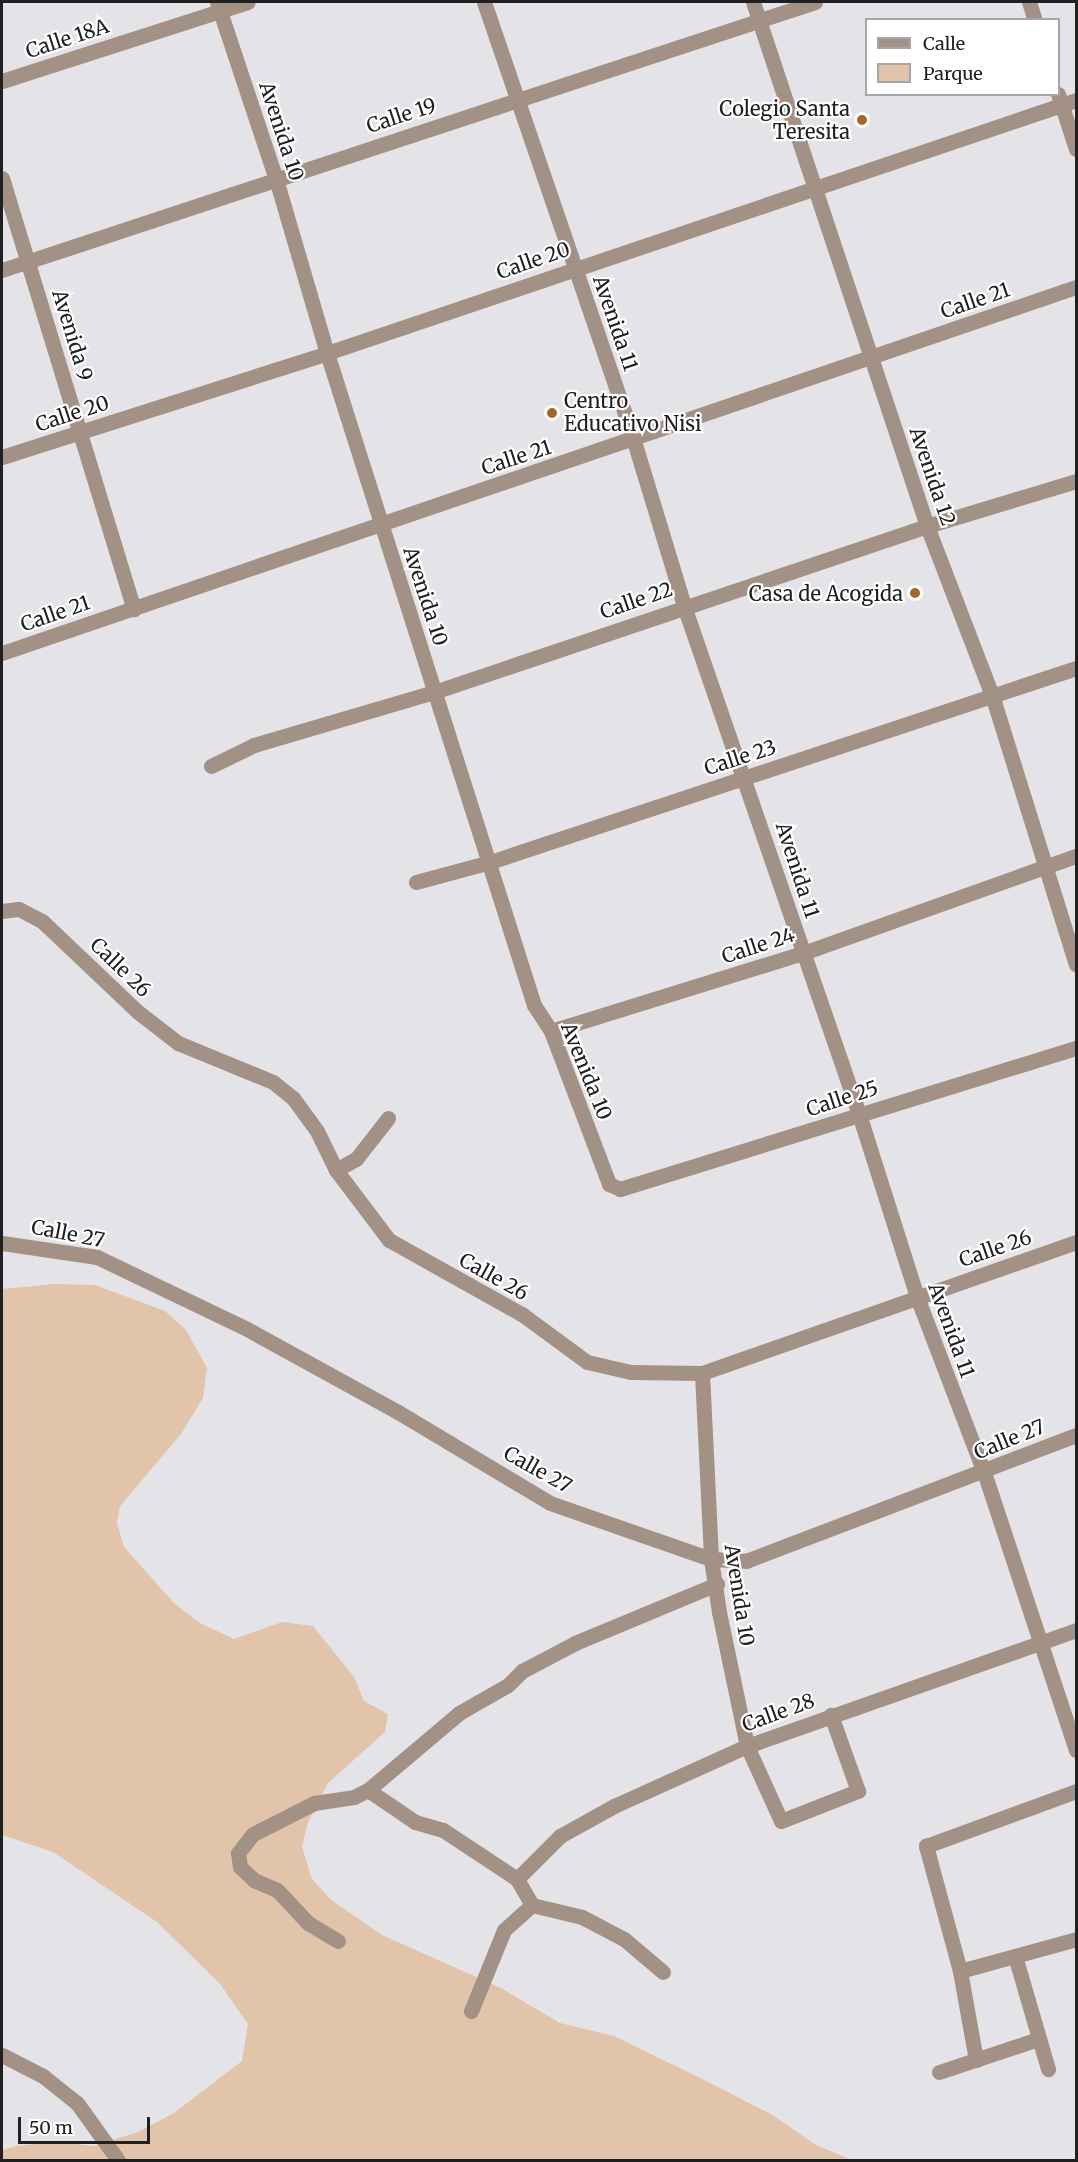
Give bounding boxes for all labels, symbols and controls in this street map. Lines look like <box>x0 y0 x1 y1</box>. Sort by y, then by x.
street label: Calle 18A <box>22 13 112 63</box>
legend <box>865 18 1060 96</box>
text: Calle <box>923 32 965 55</box>
text: Parque <box>923 62 983 85</box>
street label: Avenida 10 <box>255 78 309 184</box>
street label: Calle 19 <box>363 92 439 138</box>
place label: Colegio Santa Teresita <box>719 96 850 143</box>
marker: Colegio Santa Teresita <box>855 113 869 127</box>
street label: Calle 20 <box>493 236 573 284</box>
street label: Avenida 11 <box>588 272 644 374</box>
street label: Calle 21 <box>937 277 1013 323</box>
street label: Avenida 9 <box>48 287 98 383</box>
place label: Centro Educativo Nisi <box>564 389 701 436</box>
street label: Calle 20 <box>32 390 112 436</box>
marker: Centro Educativo Nisi <box>545 406 559 420</box>
street label: Avenida 12 <box>905 424 961 528</box>
street label: Calle 21 <box>478 434 554 480</box>
street label: Avenida 10 <box>399 543 453 649</box>
street label: Calle 22 <box>597 576 675 624</box>
place label: Casa de Acogida <box>749 581 903 605</box>
marker: Casa de Acogida <box>908 586 922 600</box>
street label: Calle 21 <box>17 590 93 636</box>
street label: Calle 23 <box>701 734 779 780</box>
street label: Avenida 11 <box>771 819 825 921</box>
street label: Calle 24 <box>719 922 797 968</box>
street label: Calle 26 <box>86 932 156 1002</box>
street label: Avenida 10 <box>557 1019 617 1123</box>
street label: Calle 25 <box>803 1075 881 1121</box>
street label: Calle 27 <box>29 1214 107 1252</box>
street label: Calle 26 <box>956 1224 1034 1272</box>
street label: Calle 26 <box>455 1247 533 1305</box>
street label: Avenida 11 <box>924 1279 980 1381</box>
street label: Calle 27 <box>970 1414 1048 1464</box>
street label: Calle 27 <box>500 1441 576 1497</box>
street label: Avenida 10 <box>720 1542 760 1648</box>
street label: Calle 28 <box>739 1688 817 1736</box>
scale bar <box>21 2105 153 2143</box>
text: 50 m <box>29 2116 73 2139</box>

